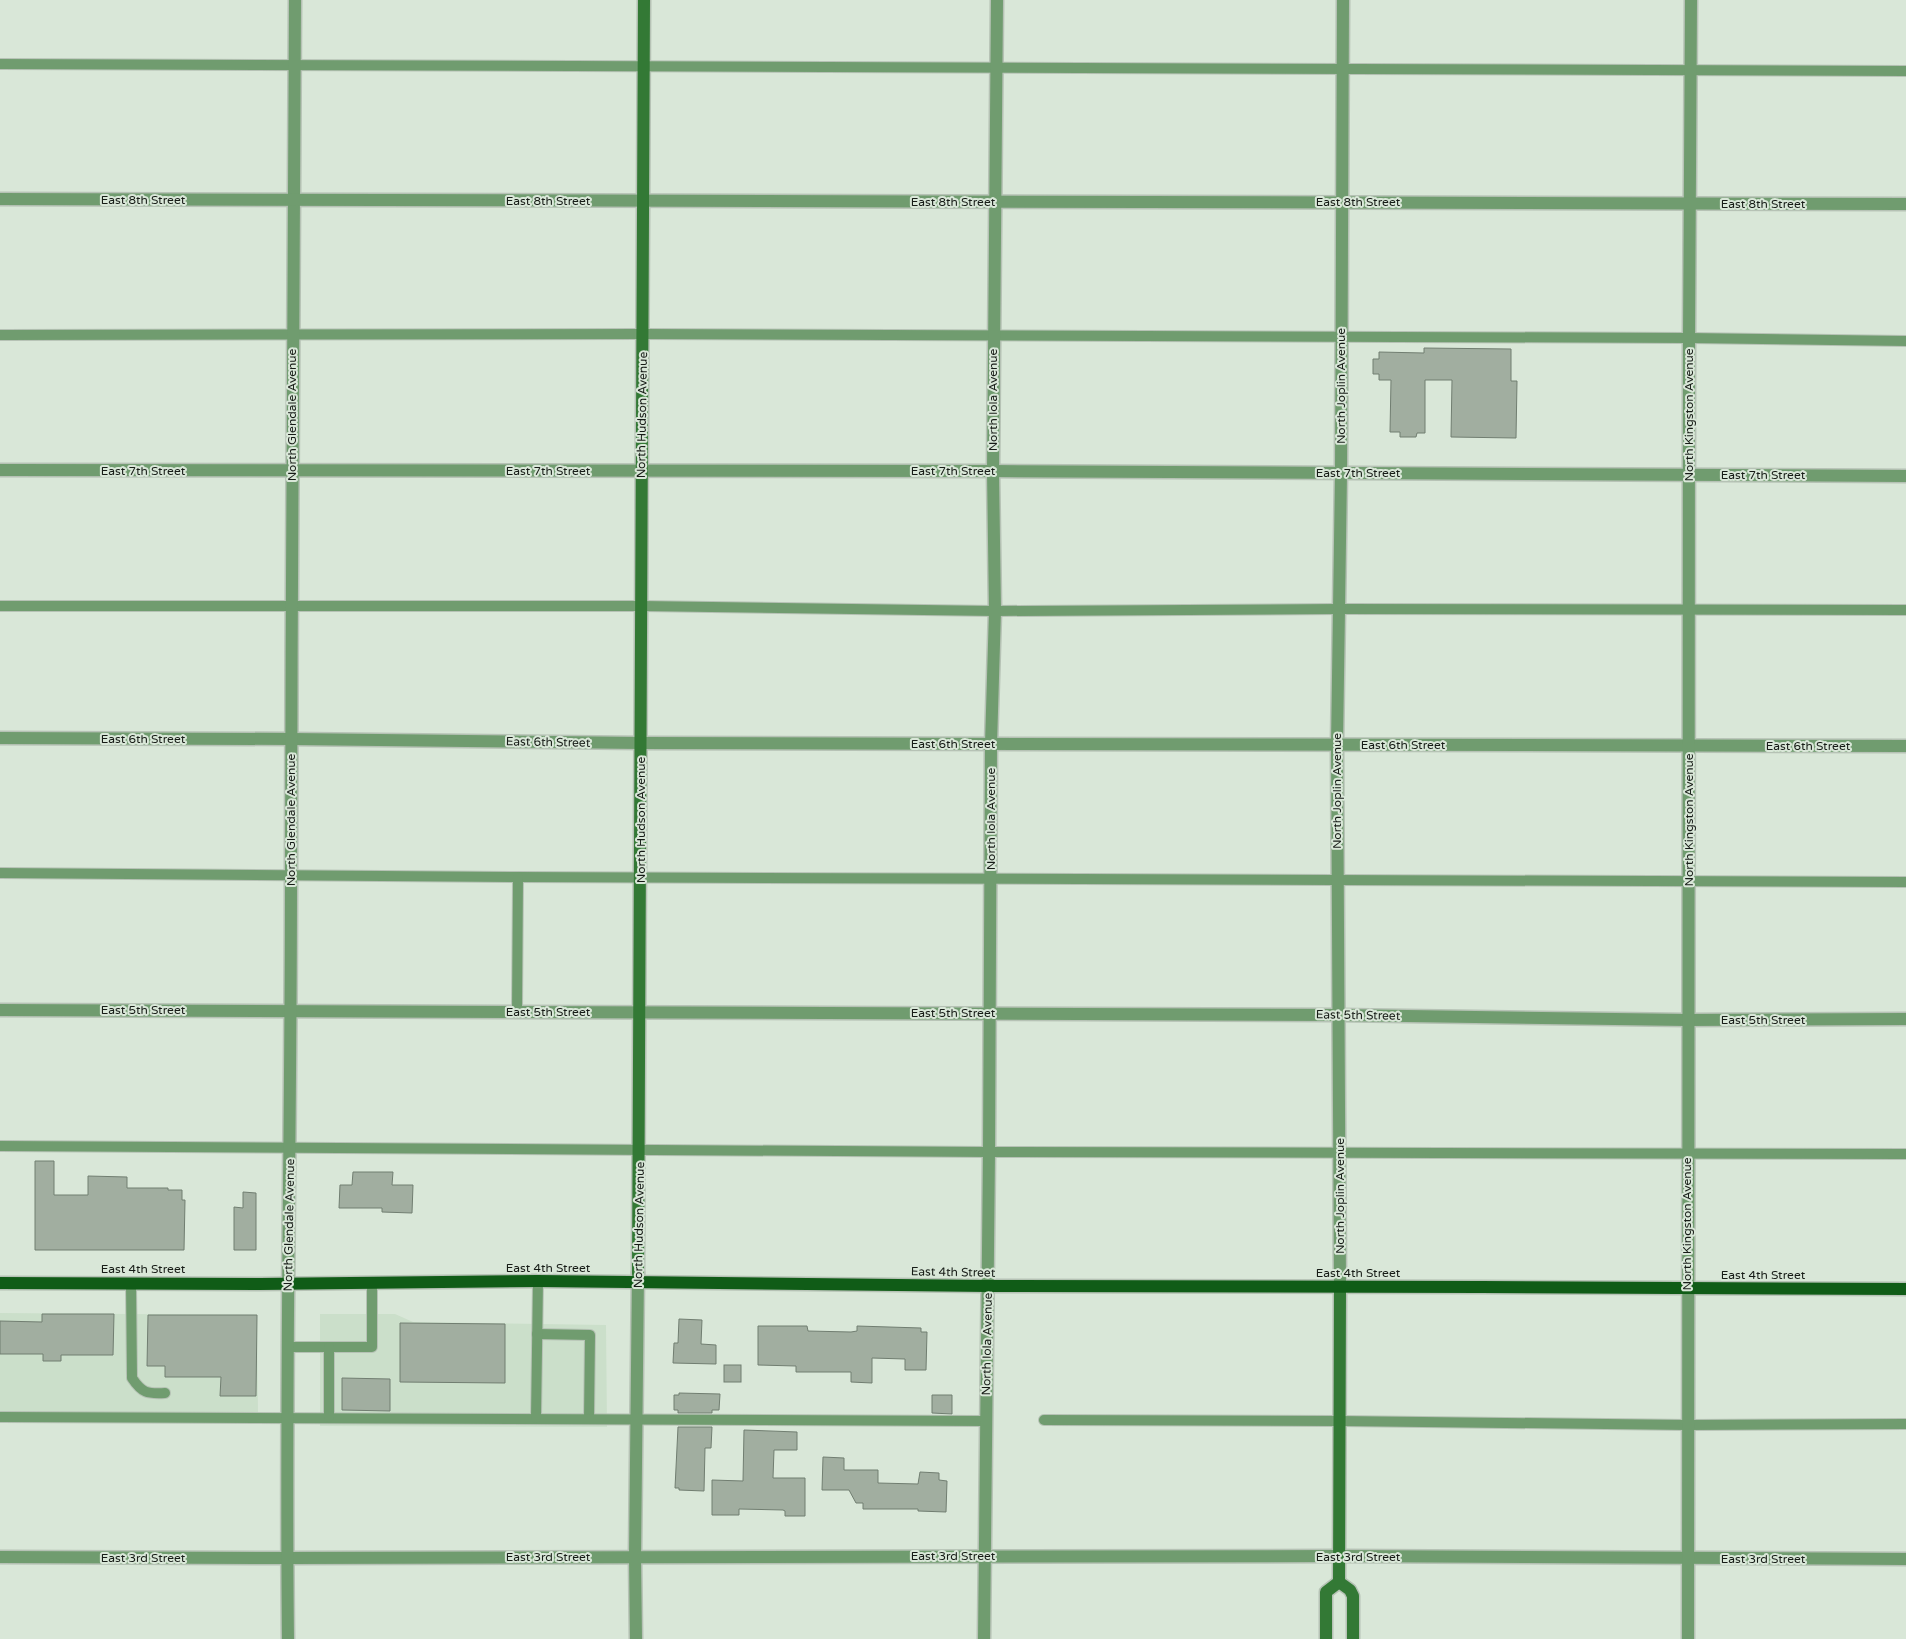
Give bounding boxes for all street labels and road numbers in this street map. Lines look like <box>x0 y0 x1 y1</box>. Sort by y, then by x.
street label: East 8th Street <box>101 193 186 207</box>
street label: East 8th Street <box>506 194 591 208</box>
street label: East 8th Street <box>911 195 996 209</box>
street label: East 8th Street <box>1316 195 1401 209</box>
street label: East 8th Street <box>1721 197 1806 211</box>
street label: North Joplin Avenue <box>1334 328 1348 444</box>
street label: North Glendale Avenue <box>285 348 299 481</box>
street label: North Iola Avenue <box>986 348 1000 451</box>
street label: North Kingston Avenue <box>1682 348 1696 482</box>
street label: North Hudson Avenue <box>634 351 650 478</box>
street label: East 7th Street <box>101 464 186 478</box>
street label: East 7th Street <box>506 464 591 478</box>
street label: East 7th Street <box>911 464 996 478</box>
street label: East 7th Street <box>1316 466 1401 480</box>
street label: East 7th Street <box>1721 468 1806 482</box>
street label: East 6th Street <box>101 732 186 746</box>
street label: North Joplin Avenue <box>1330 733 1344 849</box>
street label: East 6th Street <box>506 734 591 750</box>
street label: East 6th Street <box>911 737 996 751</box>
street label: East 6th Street <box>1361 738 1446 752</box>
street label: East 6th Street <box>1766 739 1851 753</box>
street label: North Glendale Avenue <box>284 753 298 886</box>
street label: North Kingston Avenue <box>1682 753 1696 887</box>
street label: North Hudson Avenue <box>634 757 648 883</box>
street label: North Iola Avenue <box>984 767 998 870</box>
street label: East 5th Street <box>101 1003 186 1017</box>
street label: East 5th Street <box>506 1005 591 1019</box>
street label: East 5th Street <box>911 1006 996 1020</box>
street label: East 5th Street <box>1316 1007 1401 1023</box>
street label: East 5th Street <box>1721 1013 1806 1027</box>
street label: North Joplin Avenue <box>1333 1138 1347 1254</box>
street label: North Kingston Avenue <box>1680 1157 1694 1291</box>
street label: North Glendale Avenue <box>281 1158 297 1291</box>
street label: North Hudson Avenue <box>631 1161 647 1288</box>
street label: East 4th Street <box>506 1261 591 1275</box>
street label: East 4th Street <box>101 1262 186 1276</box>
street label: East 4th Street <box>911 1264 996 1280</box>
street label: East 4th Street <box>1316 1266 1401 1280</box>
street label: East 4th Street <box>1721 1268 1806 1282</box>
street label: North Iola Avenue <box>979 1292 995 1395</box>
street label: East 3rd Street <box>911 1549 996 1563</box>
street label: East 3rd Street <box>506 1550 591 1564</box>
street label: East 3rd Street <box>1316 1550 1401 1564</box>
street label: East 3rd Street <box>101 1551 186 1565</box>
street label: East 3rd Street <box>1721 1552 1806 1566</box>

